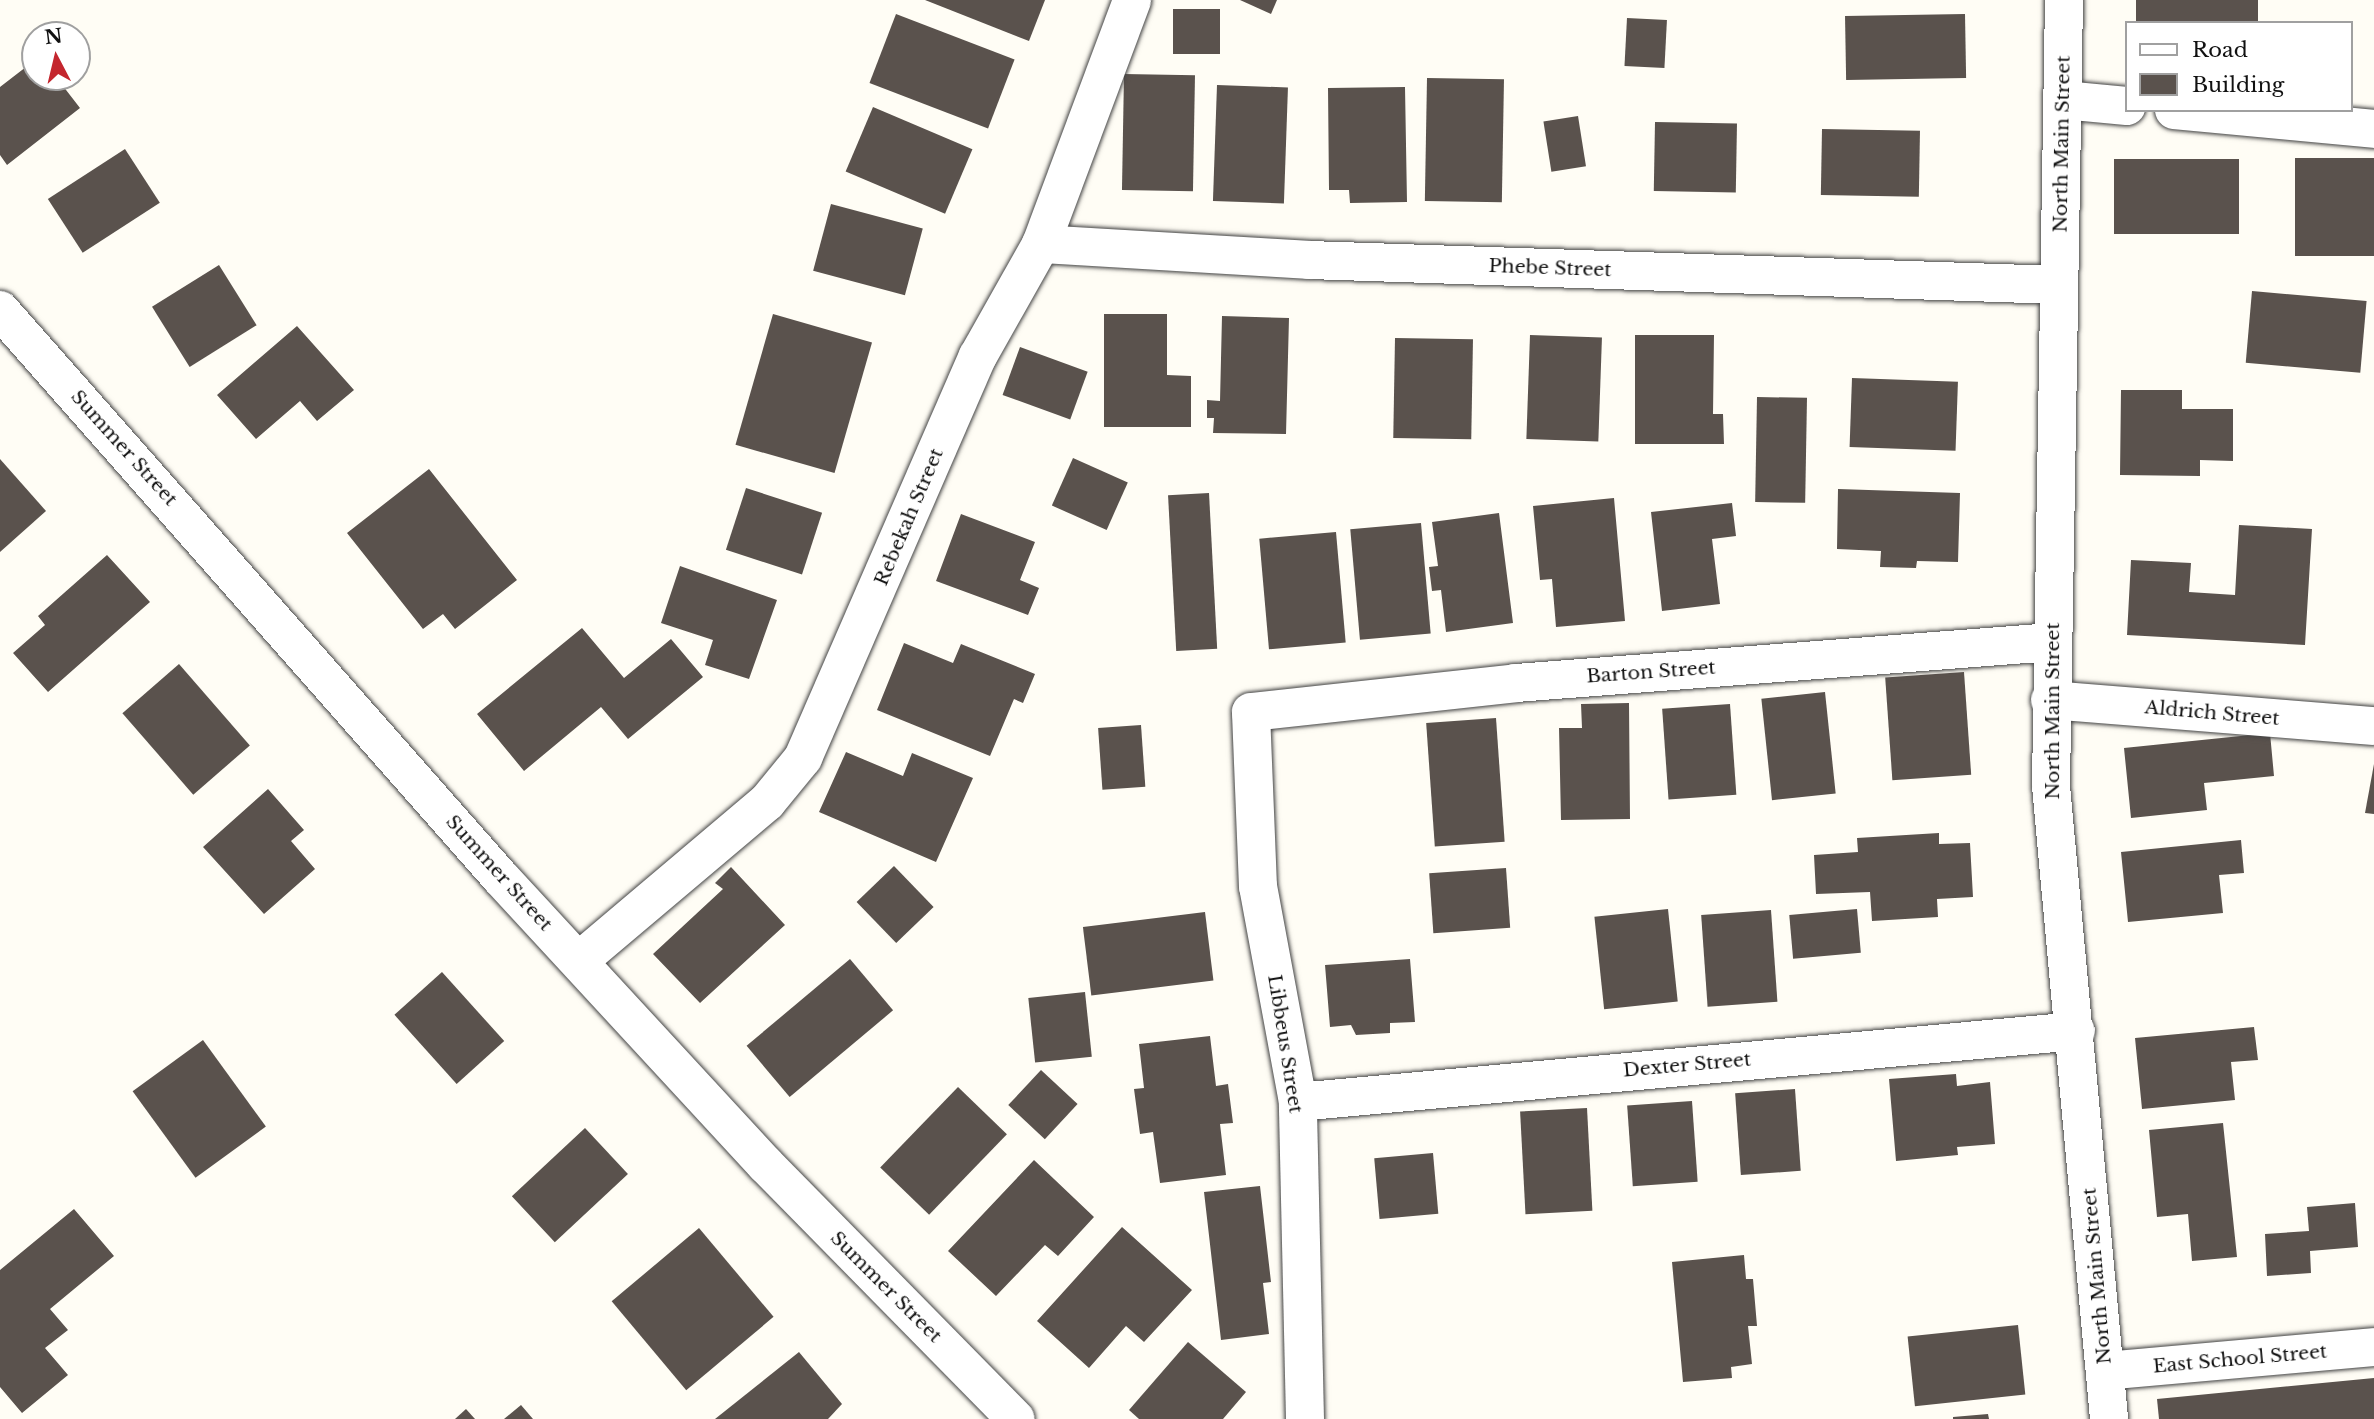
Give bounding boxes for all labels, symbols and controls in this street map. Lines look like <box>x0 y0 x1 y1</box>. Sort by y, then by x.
north arrow <box>21 21 91 91</box>
legend <box>2126 21 2353 112</box>
text: N <box>43 24 64 49</box>
text: Road <box>2192 37 2248 63</box>
street label: North Main Street <box>2049 55 2075 233</box>
text: Building <box>2192 72 2284 98</box>
street label: Phebe Street <box>1488 254 1612 282</box>
street label: Summer Street <box>66 385 182 511</box>
street label: Rebekah Street <box>870 445 948 589</box>
street label: North Main Street <box>2042 622 2064 800</box>
street label: Barton Street <box>1586 656 1716 688</box>
street label: Aldrich Street <box>2144 696 2280 730</box>
street label: Summer Street <box>441 810 557 936</box>
street label: Libbeus Street <box>1263 973 1307 1115</box>
street label: Dexter Street <box>1622 1048 1752 1082</box>
street label: North Main Street <box>2078 1187 2116 1365</box>
street label: Summer Street <box>826 1227 946 1347</box>
street label: East School Street <box>2152 1340 2328 1378</box>

